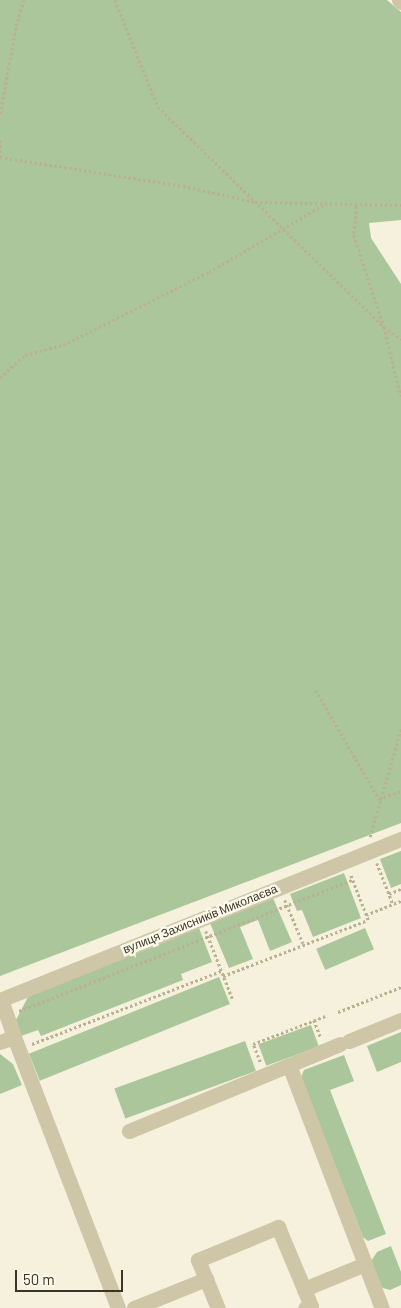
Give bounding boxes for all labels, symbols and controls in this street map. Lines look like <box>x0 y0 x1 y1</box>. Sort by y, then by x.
street label: вулиця Захисників Миколаєва <box>121 881 279 957</box>
scale bar <box>18 1260 125 1292</box>
text: 50 m <box>23 1270 55 1288</box>

